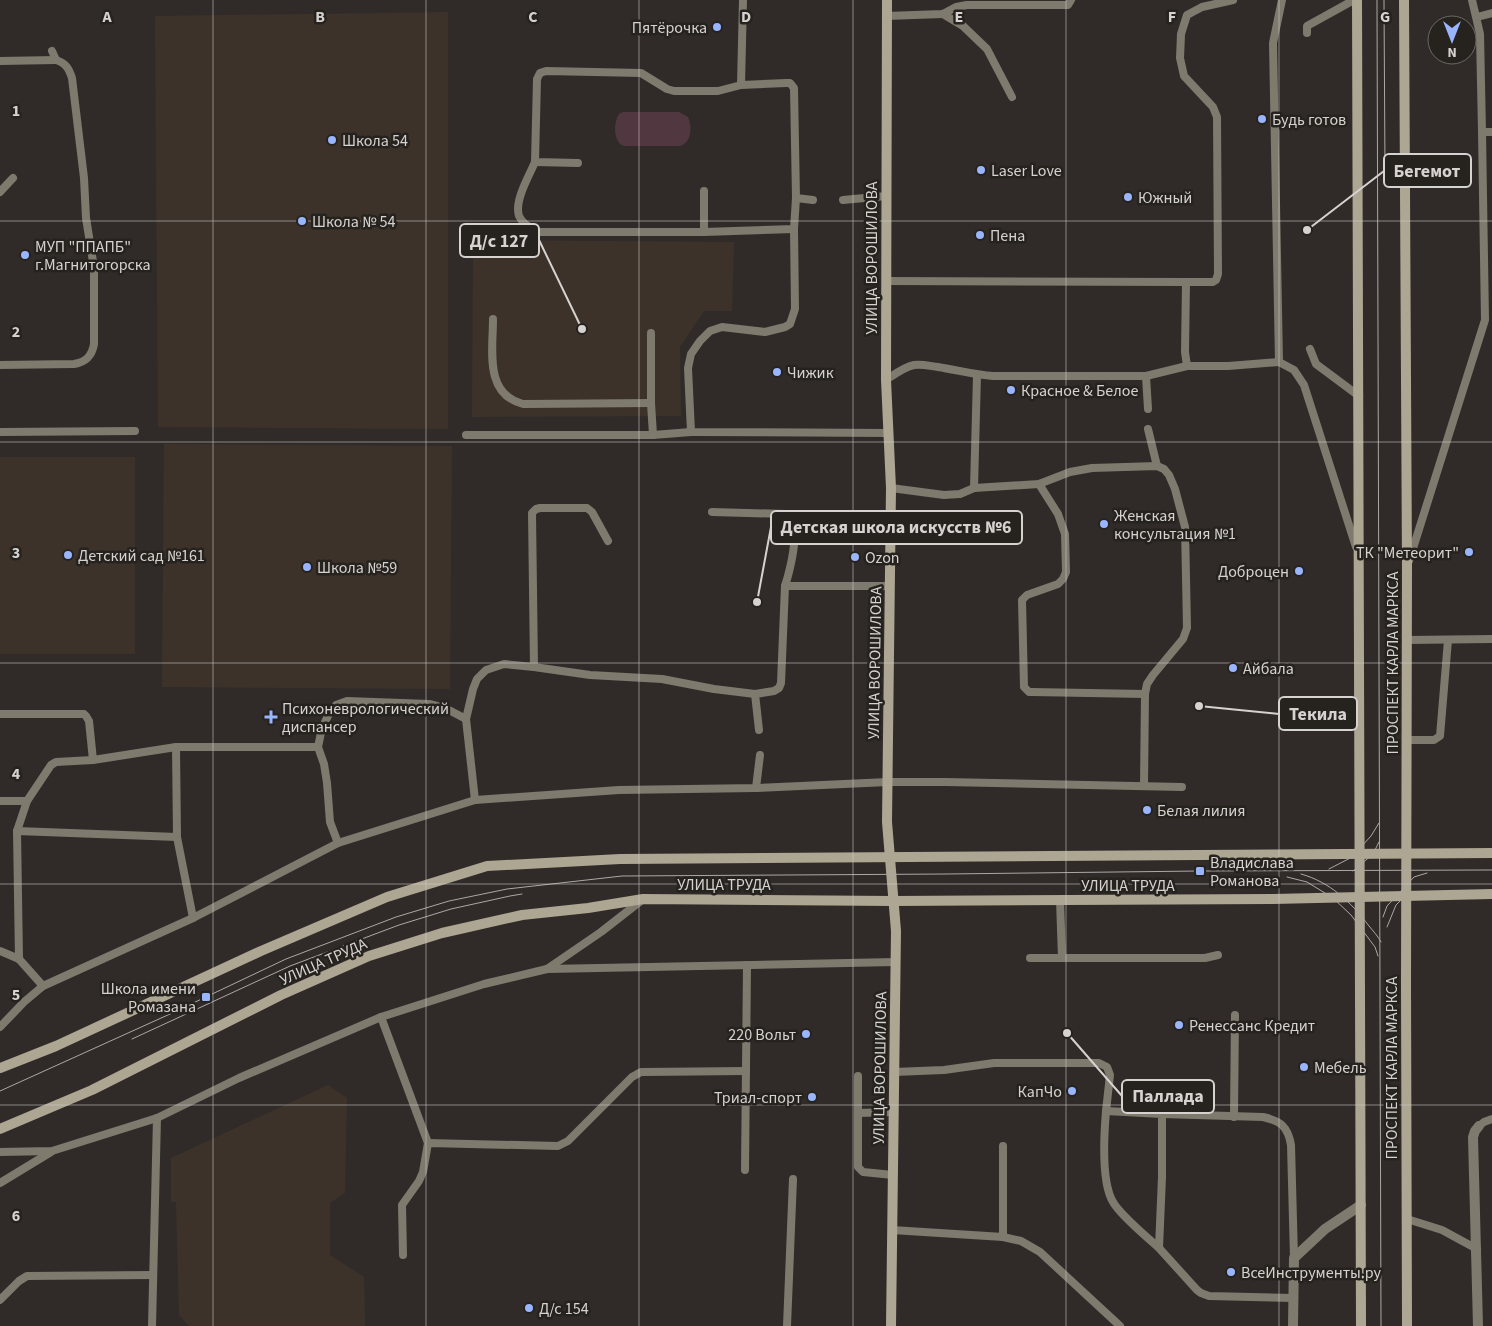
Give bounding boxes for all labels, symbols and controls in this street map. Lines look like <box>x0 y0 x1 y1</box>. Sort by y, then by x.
text: A <box>101 6 112 28</box>
text: B <box>315 6 325 28</box>
text: C <box>528 6 538 28</box>
text: D <box>741 6 751 28</box>
text: E <box>955 6 963 28</box>
text: F <box>1168 6 1176 28</box>
text: G <box>1380 6 1390 28</box>
north arrow <box>1427 15 1477 65</box>
place label: Пятёрочка <box>632 17 707 39</box>
marker: Пятёрочка <box>711 21 723 33</box>
text: N <box>1447 42 1457 62</box>
text: 1 <box>12 100 20 122</box>
place label: Будь готов <box>1272 109 1346 131</box>
marker: Будь готов <box>1256 113 1268 125</box>
place label: Школа 54 <box>342 130 408 152</box>
marker: Школа 54 <box>326 134 338 146</box>
callout: Бегемот <box>1384 154 1471 187</box>
text: Бегемот <box>1394 159 1461 184</box>
place label: Laser Love <box>991 160 1062 182</box>
marker: Laser Love <box>975 164 987 176</box>
street label: УЛИЦА ВОРОШИЛОВА <box>861 181 883 335</box>
place label: Южный <box>1138 187 1192 209</box>
marker: Южный <box>1122 191 1134 203</box>
place label: Школа № 54 <box>312 211 396 233</box>
marker: Школа № 54 <box>296 215 308 227</box>
callout: Д/с 127 <box>460 224 539 257</box>
place label: Пена <box>990 225 1025 247</box>
text: Д/с 127 <box>470 229 528 254</box>
marker: Пена <box>974 229 986 241</box>
place label: МУП "ППАПБ" г.Магнитогорска <box>35 236 151 276</box>
marker: МУП "ППАПБ" г.Магнитогорска <box>19 249 31 261</box>
text: 2 <box>12 321 20 343</box>
place label: Чижик <box>787 362 834 384</box>
marker: Чижик <box>771 366 783 378</box>
place label: Красное & Белое <box>1021 380 1138 402</box>
marker: Красное & Белое <box>1005 384 1017 396</box>
place label: Женская консультация №1 <box>1114 505 1236 545</box>
callout: Детская школа искусств №6 <box>771 511 1022 544</box>
text: Детская школа искусств №6 <box>781 515 1011 540</box>
marker: Женская консультация №1 <box>1098 518 1110 530</box>
text: 3 <box>12 542 20 564</box>
place label: ТК "Метеорит" <box>1356 542 1459 564</box>
place label: Детский сад №161 <box>78 545 205 567</box>
marker: ТК "Метеорит" <box>1463 546 1475 558</box>
place label: Ozon <box>865 547 900 569</box>
marker: Детский сад №161 <box>62 549 74 561</box>
marker: Ozon <box>849 551 861 563</box>
place label: Школа №59 <box>317 557 397 579</box>
marker: Школа №59 <box>301 561 313 573</box>
place label: Доброцен <box>1218 561 1289 583</box>
marker: Доброцен <box>1293 565 1305 577</box>
street label: ПРОСПЕКТ КАРЛА МАРКСА <box>1382 571 1404 754</box>
street label: УЛИЦА ВОРОШИЛОВА <box>863 586 887 740</box>
place label: Айбала <box>1243 658 1294 680</box>
marker: Айбала <box>1227 662 1239 674</box>
callout: Текила <box>1279 697 1357 730</box>
place label: Психоневрологический диспансер <box>282 698 449 738</box>
text: Текила <box>1289 702 1347 727</box>
marker: Психоневрологический диспансер <box>264 710 278 724</box>
text: 4 <box>12 763 21 785</box>
place label: Белая лилия <box>1157 800 1246 822</box>
marker: Белая лилия <box>1141 804 1153 816</box>
place label: Владислава Романова <box>1210 852 1294 892</box>
marker: Владислава Романова <box>1194 865 1206 877</box>
street label: УЛИЦА ТРУДА <box>677 874 771 896</box>
street label: УЛИЦА ТРУДА <box>1081 875 1175 897</box>
street label: УЛИЦА ТРУДА <box>276 933 371 991</box>
street label: ПРОСПЕКТ КАРЛА МАРКСА <box>1381 976 1403 1159</box>
place label: Школа имени Ромазана <box>101 978 196 1018</box>
text: 5 <box>12 984 20 1006</box>
marker: Школа имени Ромазана <box>200 991 212 1003</box>
street label: УЛИЦА ВОРОШИЛОВА <box>868 991 892 1145</box>
place label: Ренессанс Кредит <box>1189 1015 1315 1037</box>
marker: Ренессанс Кредит <box>1173 1019 1185 1031</box>
place label: 220 Вольт <box>728 1024 796 1046</box>
marker: 220 Вольт <box>800 1028 812 1040</box>
place label: Мебель <box>1314 1057 1367 1079</box>
marker: Мебель <box>1298 1061 1310 1073</box>
callout: Паллада <box>1122 1080 1214 1113</box>
place label: КапЧо <box>1018 1081 1062 1103</box>
text: Паллада <box>1132 1084 1204 1109</box>
marker: КапЧо <box>1066 1085 1078 1097</box>
place label: Триал-спорт <box>714 1087 802 1109</box>
marker: Триал-спорт <box>806 1091 818 1103</box>
text: 6 <box>12 1205 20 1227</box>
place label: ВсеИнструменты.ру <box>1241 1262 1382 1284</box>
marker: ВсеИнструменты.ру <box>1225 1266 1237 1278</box>
place label: Д/с 154 <box>539 1298 589 1320</box>
marker: Д/с 154 <box>523 1302 535 1314</box>

